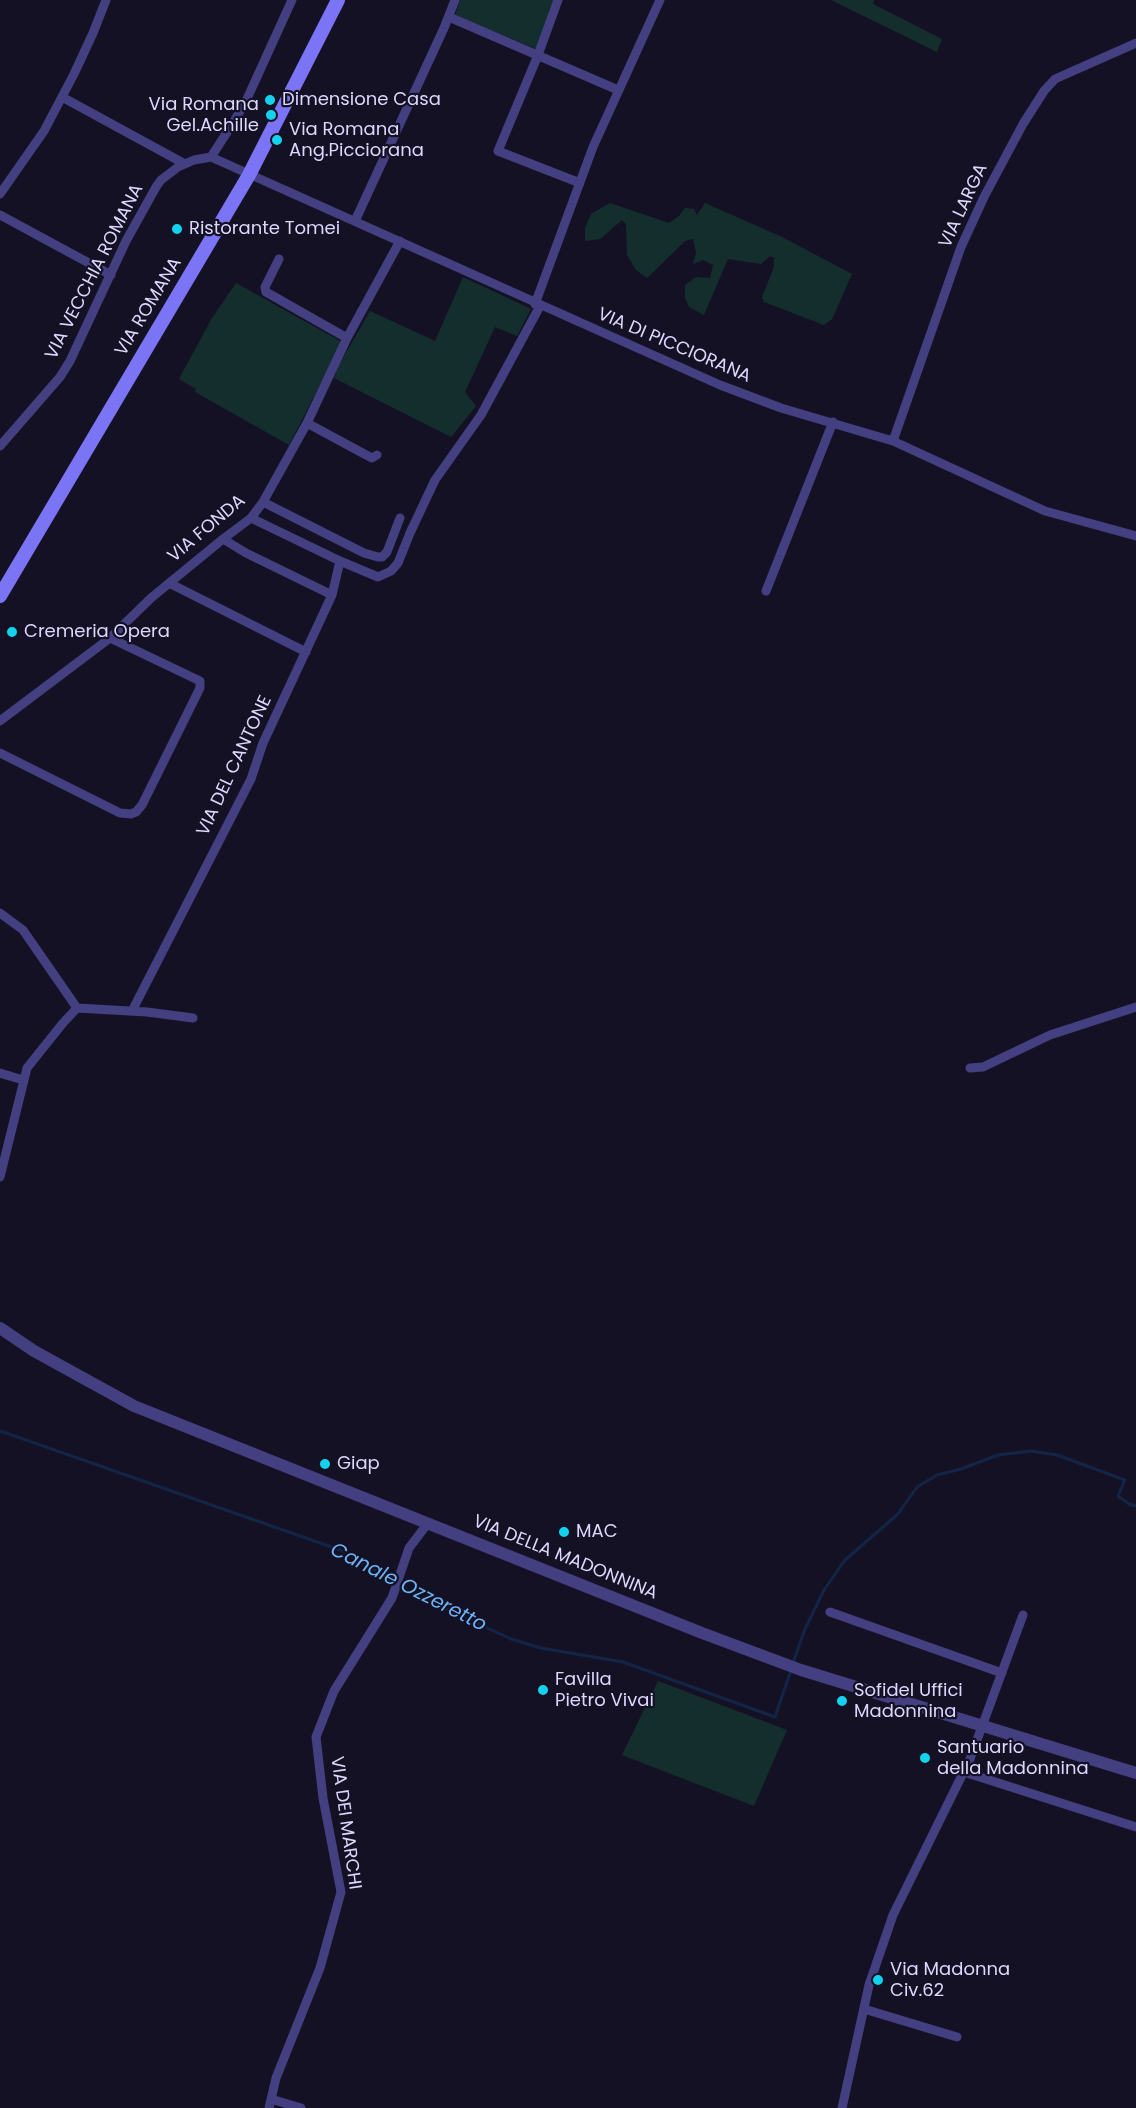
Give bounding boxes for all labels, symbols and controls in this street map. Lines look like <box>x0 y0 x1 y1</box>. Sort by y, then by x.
place label: Dimensione Casa <box>282 89 441 111</box>
marker: Dimensione Casa <box>263 93 277 107</box>
place label: Via Romana Gel.Achille <box>149 94 259 136</box>
marker: Via Romana Gel.Achille <box>264 108 278 122</box>
place label: Via Romana Ang.Picciorana <box>289 119 424 162</box>
marker: Via Romana Ang.Picciorana <box>270 133 284 147</box>
street label: VIA LARGA <box>935 160 993 252</box>
street label: VIA VECCHIA ROMANA <box>41 181 149 363</box>
place label: Ristorante Tomei <box>189 218 340 240</box>
marker: Ristorante Tomei <box>170 222 184 236</box>
street label: VIA ROMANA <box>111 254 187 360</box>
street label: VIA DI PICCIORANA <box>594 304 754 388</box>
street label: VIA FONDA <box>164 490 250 568</box>
place label: Cremeria Opera <box>24 621 170 643</box>
marker: Cremeria Opera <box>5 625 19 639</box>
street label: VIA DEL CANTONE <box>193 692 277 840</box>
place label: Giap <box>337 1453 380 1475</box>
marker: Giap <box>318 1457 332 1471</box>
street label: VIA DELLA MADONNINA <box>470 1511 660 1605</box>
place label: MAC <box>576 1521 618 1543</box>
marker: MAC <box>557 1525 571 1539</box>
water label: Canale Ozzeretto <box>326 1538 490 1638</box>
place label: Favilla Pietro Vivai <box>555 1669 654 1712</box>
place label: Sofidel Uffici Madonnina <box>854 1680 963 1722</box>
marker: Favilla Pietro Vivai <box>536 1683 550 1697</box>
marker: Sofidel Uffici Madonnina <box>835 1694 849 1708</box>
place label: Santuario della Madonnina <box>937 1737 1089 1780</box>
marker: Santuario della Madonnina <box>918 1751 932 1765</box>
street label: VIA DEI MARCHI <box>325 1755 365 1891</box>
place label: Via Madonna Civ.62 <box>890 1959 1010 2002</box>
marker: Via Madonna Civ.62 <box>871 1973 885 1987</box>

